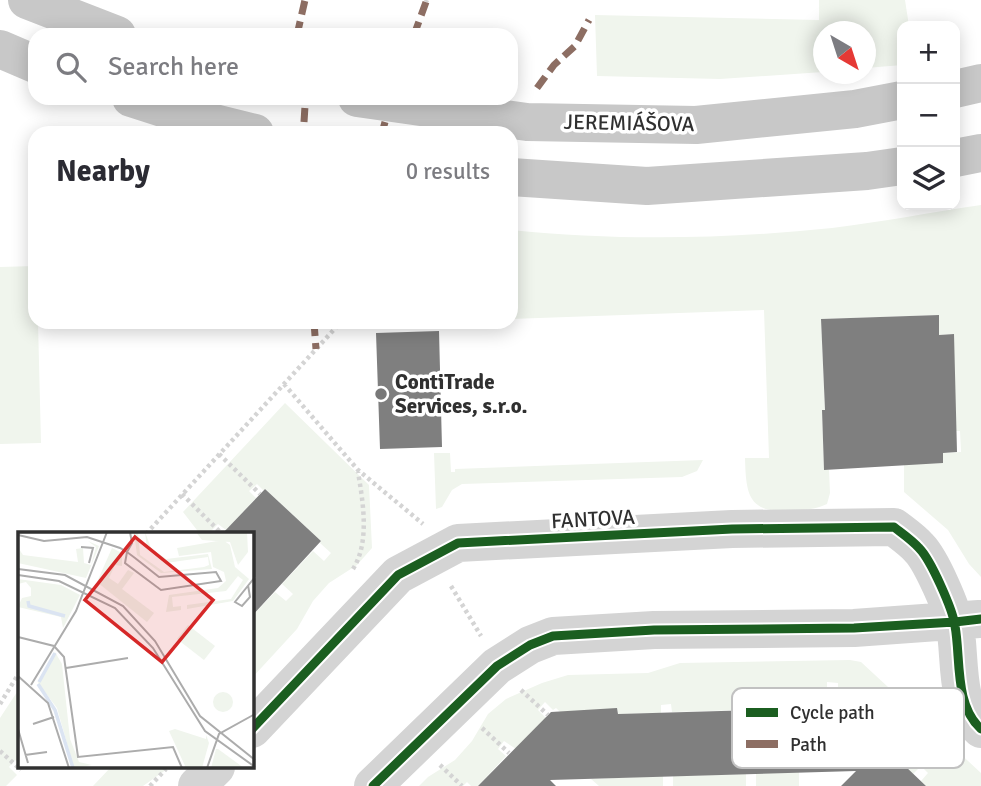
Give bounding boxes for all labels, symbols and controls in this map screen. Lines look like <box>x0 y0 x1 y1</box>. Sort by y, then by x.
north arrow <box>813 21 876 84</box>
map controls <box>897 21 960 210</box>
button: + <box>897 21 960 84</box>
search box <box>28 28 518 105</box>
icon: search <box>52 48 90 86</box>
text: Search here <box>108 51 239 83</box>
button: − <box>897 84 960 147</box>
street label: JEREMIÁŠOVA <box>563 109 695 137</box>
button: layers <box>897 147 960 210</box>
text: Nearby <box>56 153 150 190</box>
text: 0 results <box>406 157 490 186</box>
place label: ContiTrade Services, s.r.o. <box>395 369 527 419</box>
marker: ContiTrade Services, s.r.o. <box>373 386 389 402</box>
street label: FANTOVA <box>550 504 636 534</box>
inset map <box>18 532 254 768</box>
legend <box>732 688 964 768</box>
text: Cycle path <box>790 701 875 725</box>
text: Path <box>790 733 827 757</box>

